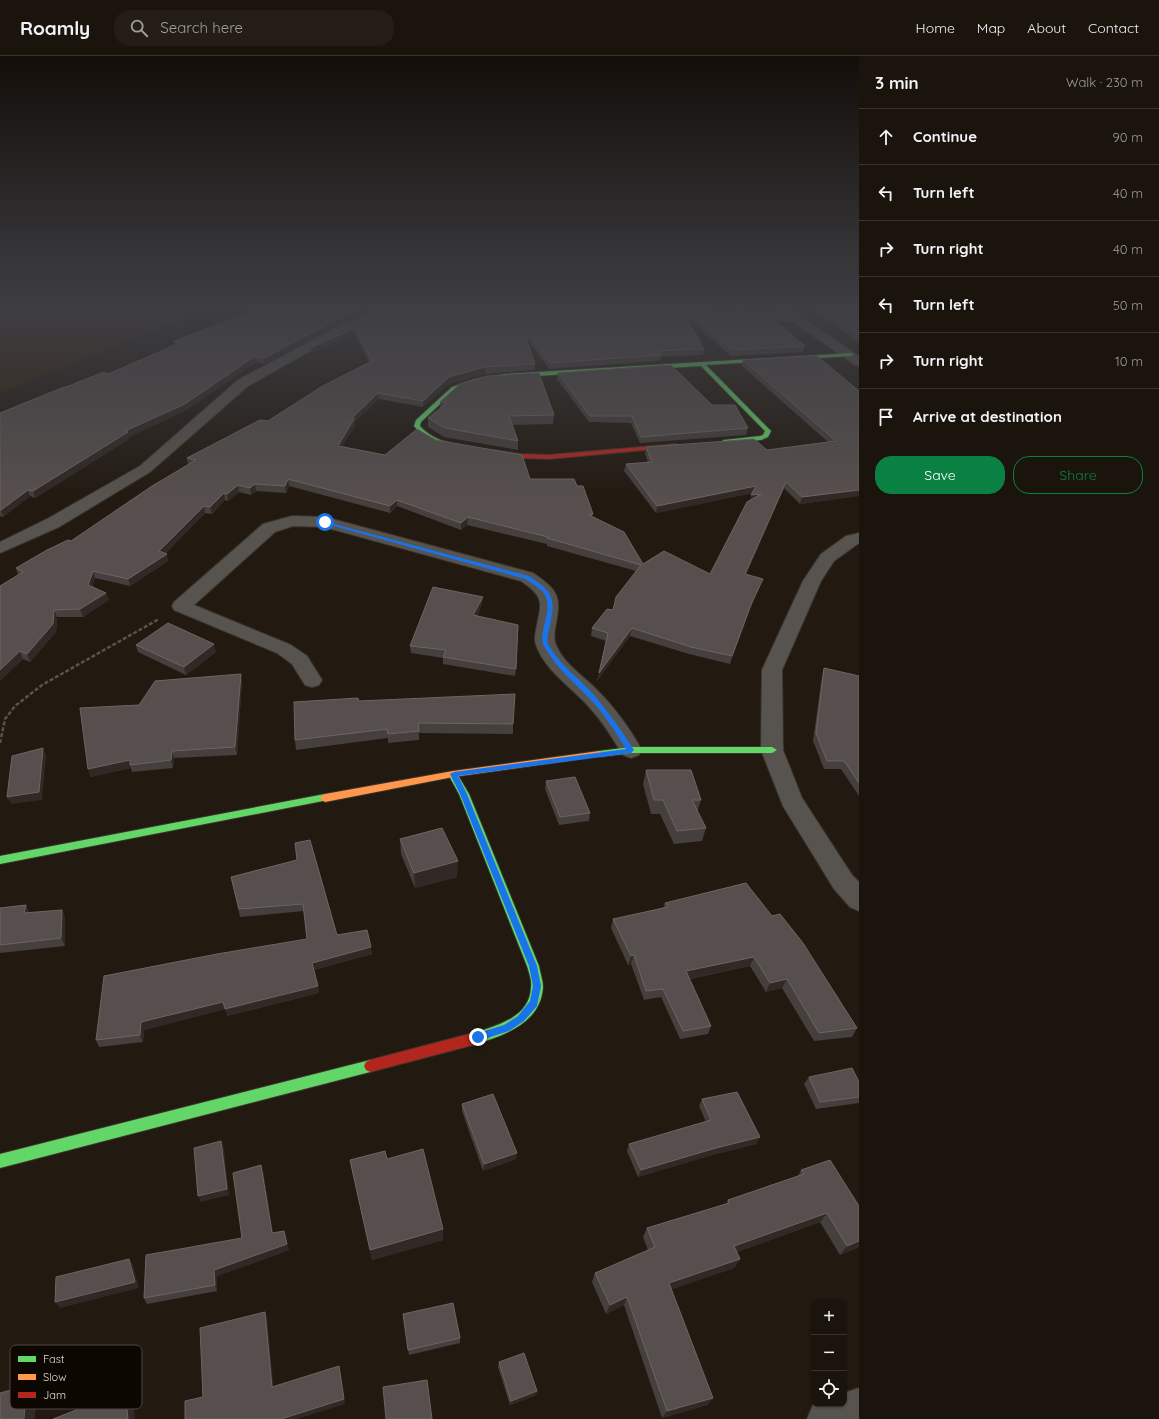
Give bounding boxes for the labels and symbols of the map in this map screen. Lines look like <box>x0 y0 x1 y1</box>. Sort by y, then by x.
route start <box>316 513 334 531</box>
route end <box>469 1028 487 1046</box>
legend <box>10 1345 142 1409</box>
text: Fast <box>43 1352 65 1366</box>
text: Slow <box>43 1370 67 1384</box>
text: Jam <box>43 1388 66 1402</box>

